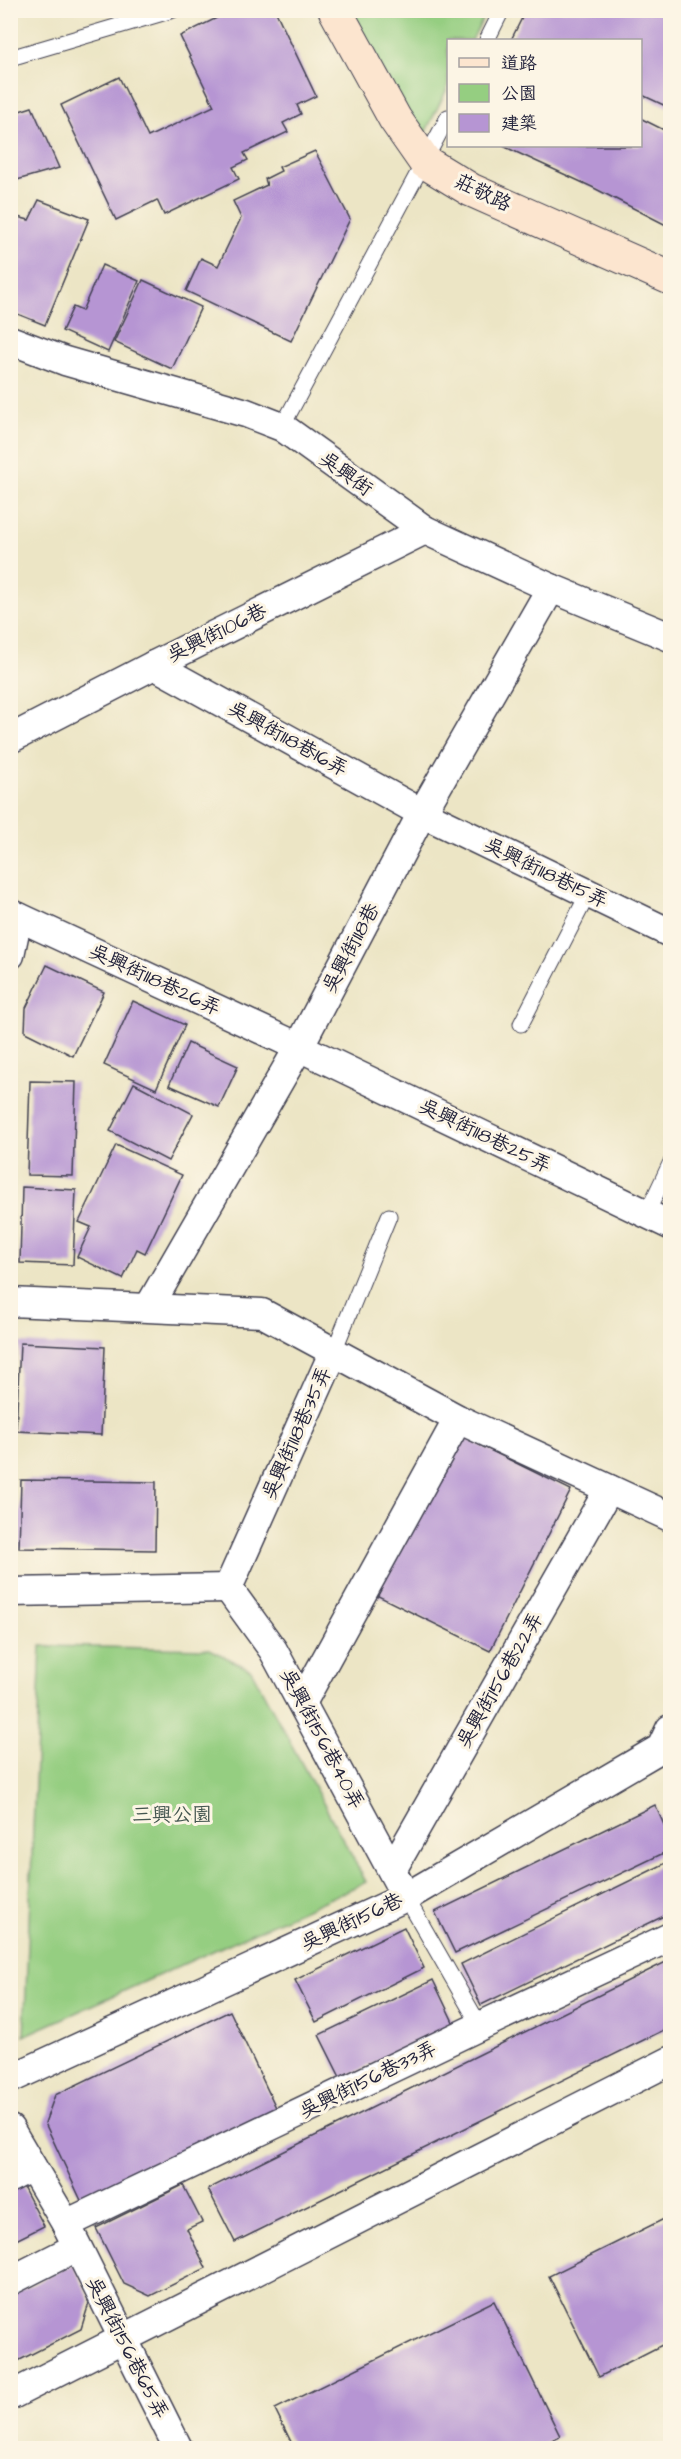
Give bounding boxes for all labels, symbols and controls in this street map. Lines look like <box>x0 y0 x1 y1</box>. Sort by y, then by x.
legend <box>447 39 642 147</box>
text: 道路 <box>501 51 537 76</box>
text: 公園 <box>501 81 537 106</box>
text: 建築 <box>501 111 537 136</box>
street label: 莊敬路 <box>450 167 517 219</box>
street label: 吳興街 <box>314 445 378 503</box>
street label: 吳興街106巷 <box>162 596 272 669</box>
street label: 吳興街118巷16弄 <box>223 694 353 784</box>
street label: 吳興街118巷15弄 <box>479 831 613 915</box>
street label: 吳興街118巷 <box>316 897 387 998</box>
street label: 吳興街118巷26弄 <box>85 937 225 1023</box>
street label: 吳興街118巷25弄 <box>414 1092 556 1180</box>
street label: 吳興街118巷35弄 <box>255 1362 339 1504</box>
street label: 吳興街156巷22弄 <box>450 1607 550 1753</box>
street label: 吳興街156巷40弄 <box>273 1664 371 1814</box>
park label: 三興公園 <box>132 1801 212 1829</box>
street label: 吳興街156巷 <box>297 1886 408 1958</box>
street label: 吳興街156巷33弄 <box>295 2035 441 2125</box>
street label: 吳興街156巷65弄 <box>79 2272 175 2424</box>

